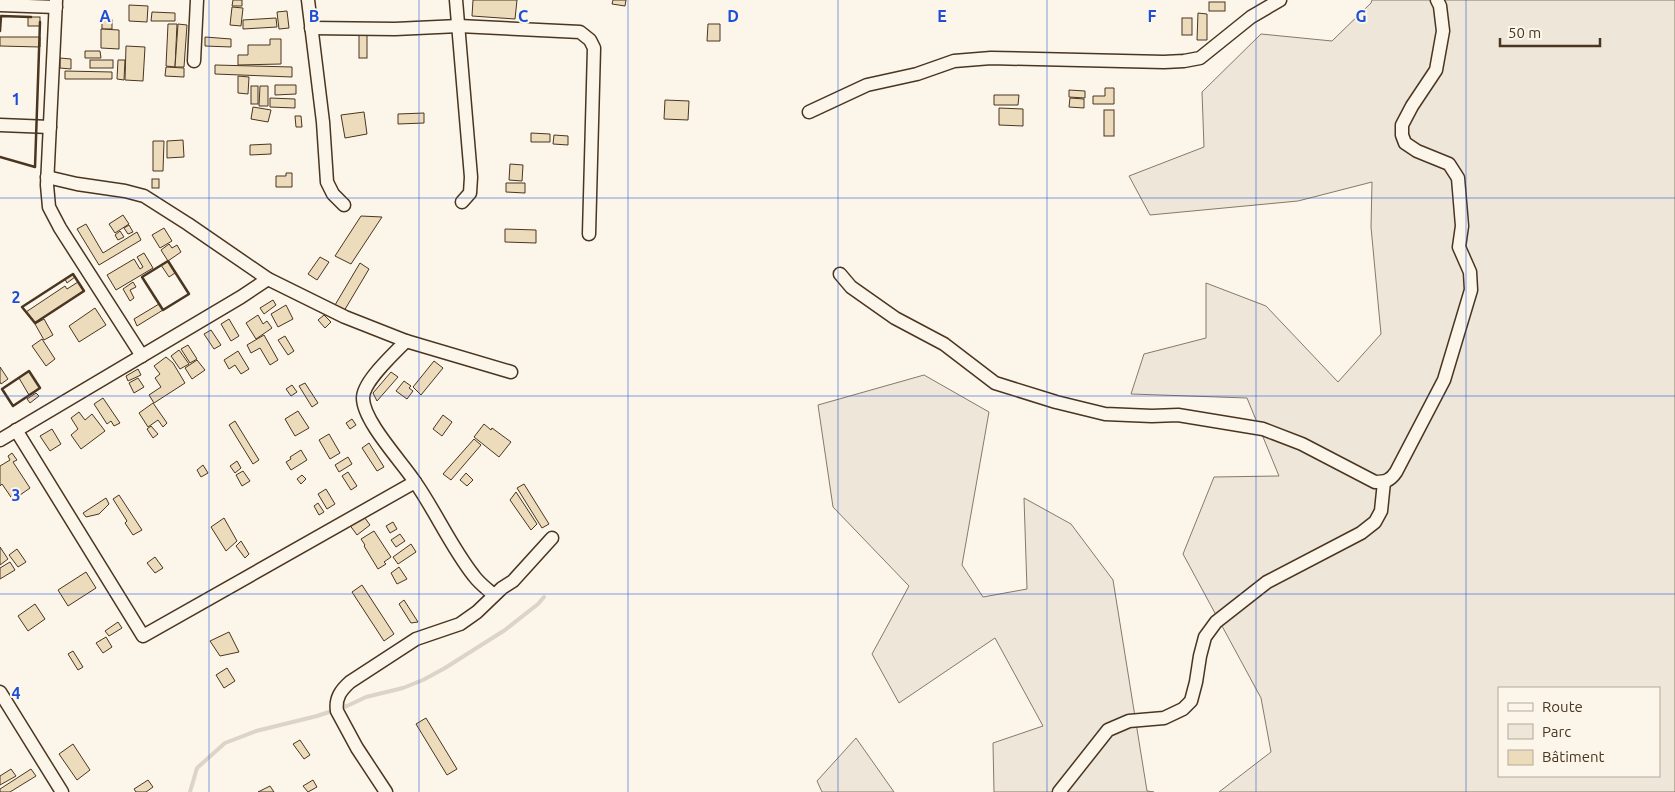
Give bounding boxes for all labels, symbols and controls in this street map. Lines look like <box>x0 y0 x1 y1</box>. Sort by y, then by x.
text: A <box>99 7 111 25</box>
text: B <box>309 7 319 25</box>
text: C <box>518 7 528 25</box>
text: D <box>727 7 739 25</box>
text: E <box>937 7 947 25</box>
text: F <box>1148 7 1157 25</box>
text: G <box>1355 7 1367 25</box>
scale bar <box>1500 15 1600 47</box>
text: 50 m <box>1508 24 1541 41</box>
text: 1 <box>11 90 21 108</box>
text: 2 <box>11 288 21 306</box>
text: 3 <box>11 486 21 504</box>
text: 4 <box>11 684 21 702</box>
legend <box>1498 687 1660 777</box>
text: Route <box>1542 698 1583 715</box>
text: Parc <box>1542 723 1571 740</box>
text: Bâtiment <box>1542 748 1605 765</box>

